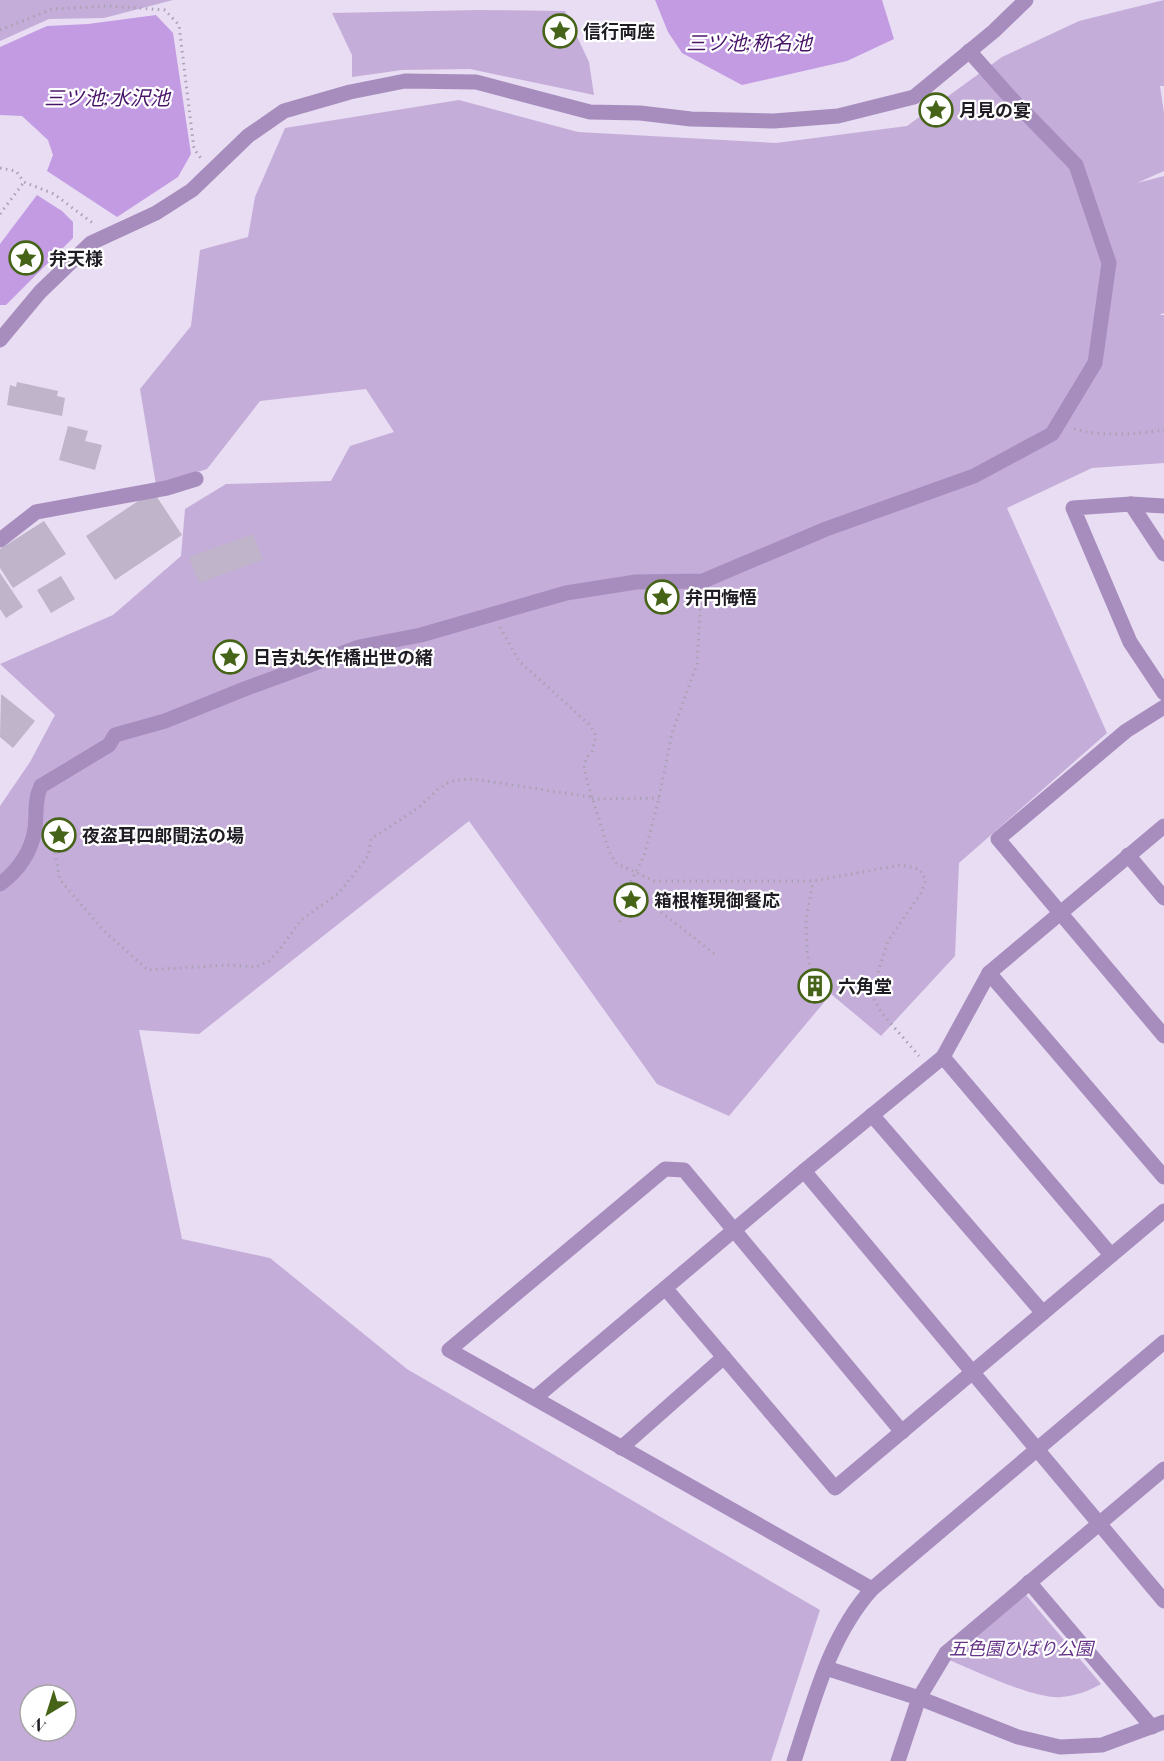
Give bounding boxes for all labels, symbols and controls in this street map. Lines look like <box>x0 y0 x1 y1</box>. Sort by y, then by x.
place icon: 信行両座 <box>542 13 578 49</box>
place label: 信行両座 <box>583 19 655 43</box>
water label: 三ツ池;称名池 <box>686 28 814 55</box>
water label: 三ツ池;水沢池 <box>44 83 172 110</box>
place icon: 月見の宴 <box>918 92 954 128</box>
place label: 月見の宴 <box>959 98 1031 122</box>
place icon: 弁天様 <box>8 240 44 276</box>
place label: 弁天様 <box>49 246 103 270</box>
place icon: 弁円悔悟 <box>644 579 680 615</box>
place label: 弁円悔悟 <box>685 585 757 609</box>
place icon: 日吉丸矢作橋出世の緒 <box>212 639 248 675</box>
place label: 日吉丸矢作橋出世の緒 <box>253 645 433 669</box>
place icon: 夜盗耳四郎聞法の場 <box>41 817 77 853</box>
place label: 夜盗耳四郎聞法の場 <box>82 823 244 847</box>
place icon: 箱根権現御餐応 <box>613 882 649 918</box>
place label: 箱根権現御餐応 <box>654 888 780 912</box>
building icon: 六角堂 <box>797 968 833 1004</box>
place label: 六角堂 <box>838 974 892 998</box>
park label: 五色園ひばり公園 <box>949 1636 1096 1660</box>
north arrow <box>18 1683 78 1743</box>
text: N <box>27 1713 49 1737</box>

